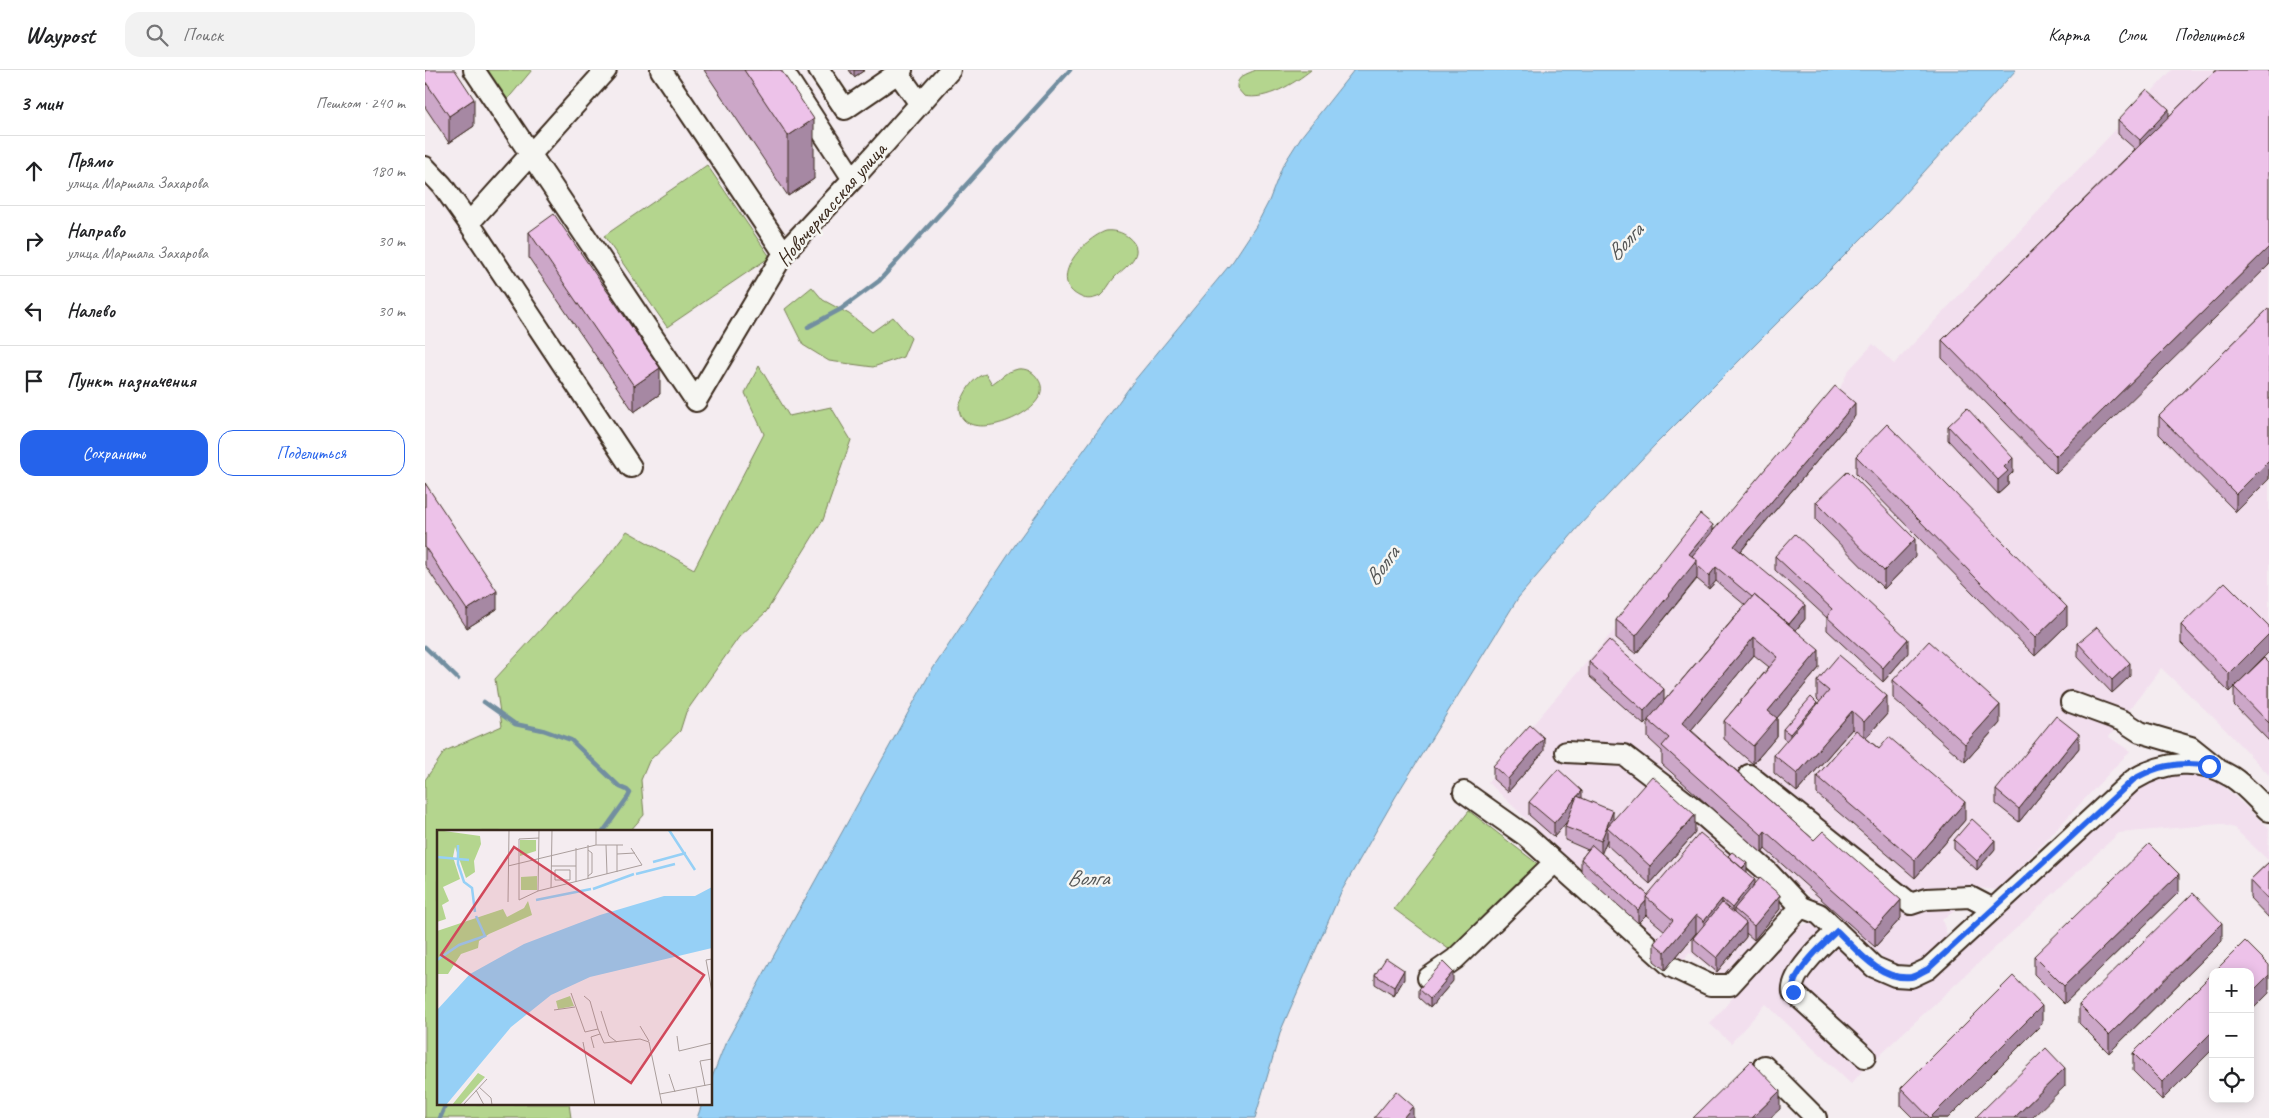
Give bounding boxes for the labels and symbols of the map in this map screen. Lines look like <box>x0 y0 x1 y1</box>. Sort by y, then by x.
street label: Новочеркасская улица <box>770 135 893 271</box>
water label: Волга <box>1601 216 1651 267</box>
water label: Волга <box>1358 539 1407 591</box>
route start <box>2198 755 2221 778</box>
inset map <box>437 830 713 1106</box>
water label: Волга <box>1067 864 1111 892</box>
route end <box>1782 981 1805 1004</box>

